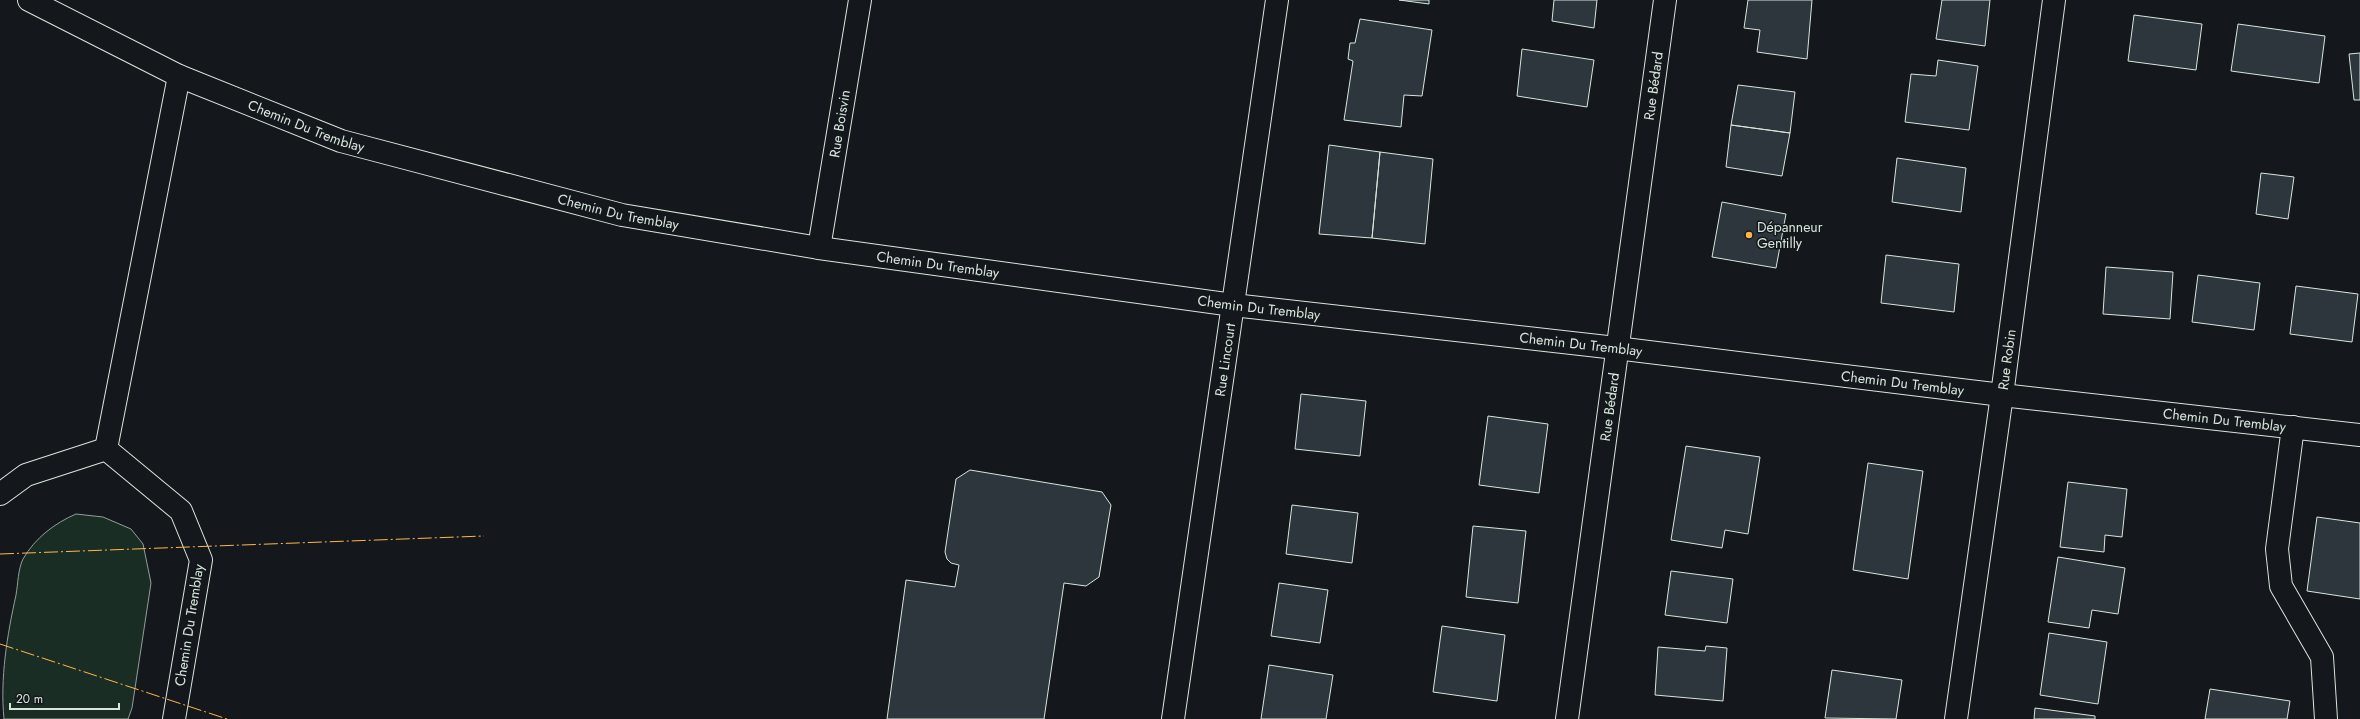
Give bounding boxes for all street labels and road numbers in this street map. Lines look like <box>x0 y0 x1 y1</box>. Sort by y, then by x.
street label: Rue Bédard <box>1639 50 1668 121</box>
street label: Rue Boisvin <box>824 88 855 159</box>
street label: Chemin Du Tremblay <box>245 95 368 157</box>
street label: Chemin Du Tremblay <box>556 189 681 234</box>
street label: Chemin Du Tremblay <box>875 246 1001 283</box>
street label: Chemin Du Tremblay <box>1196 290 1322 325</box>
street label: Rue Lincourt <box>1210 321 1240 398</box>
street label: Chemin Du Tremblay <box>1518 327 1644 361</box>
street label: Rue Robin <box>1993 328 2021 391</box>
street label: Chemin Du Tremblay <box>1840 365 1966 400</box>
street label: Rue Bédard <box>1595 371 1624 443</box>
street label: Chemin Du Tremblay <box>2162 403 2288 437</box>
street label: Chemin Du Tremblay <box>169 562 209 688</box>

